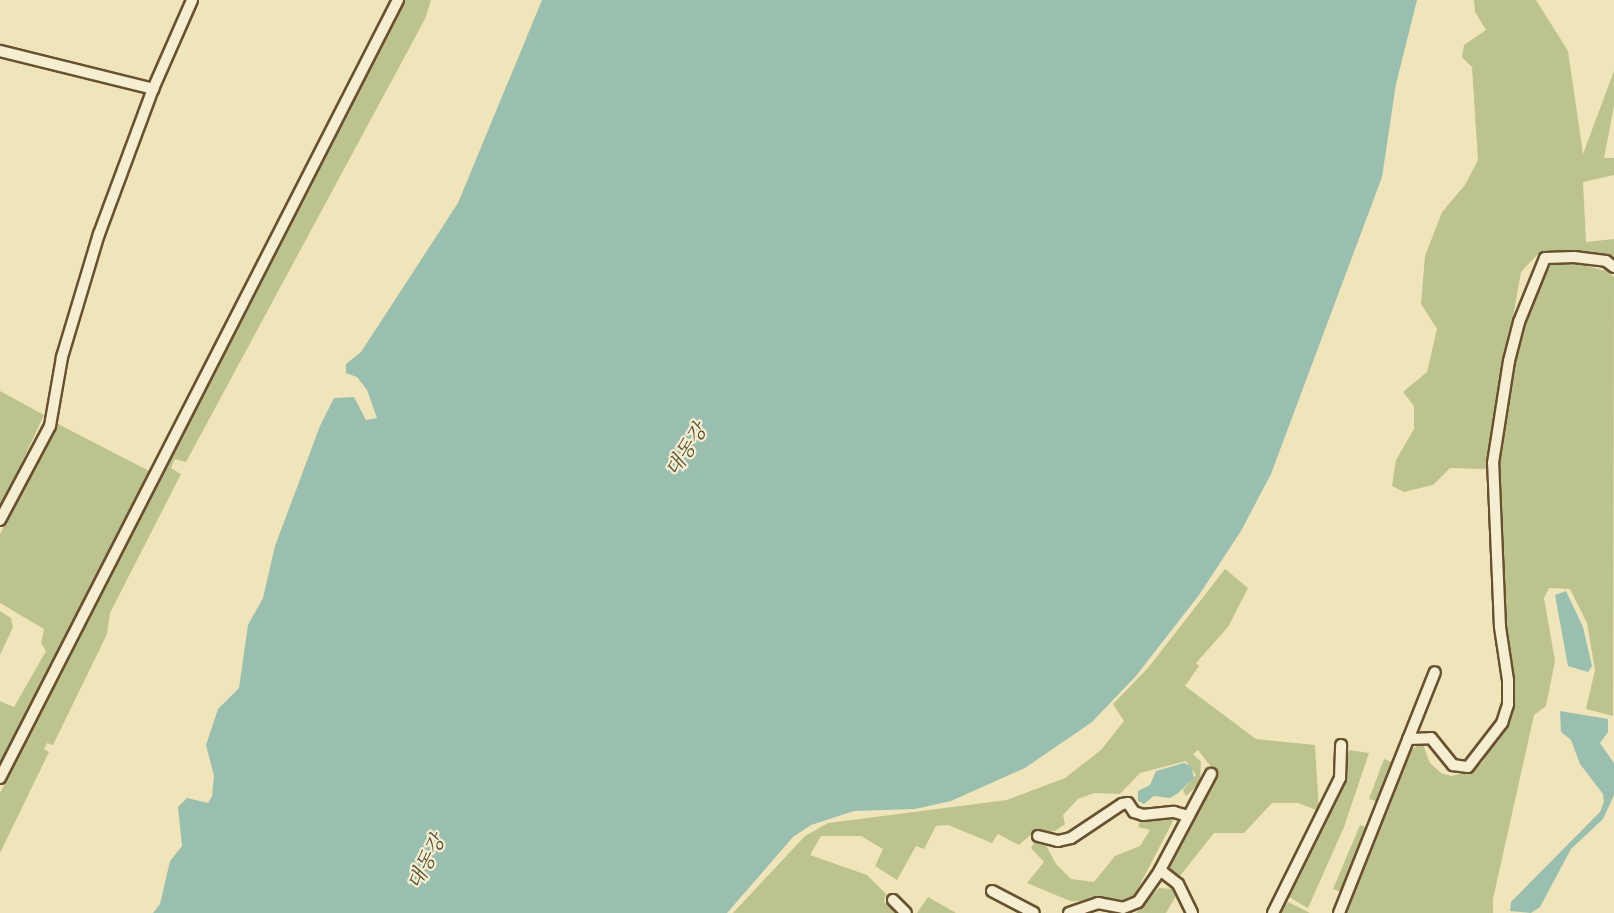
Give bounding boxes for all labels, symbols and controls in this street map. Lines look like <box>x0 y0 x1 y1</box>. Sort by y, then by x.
water label: 대동강 <box>660 419 712 481</box>
water label: 대동강 <box>402 831 450 893</box>

